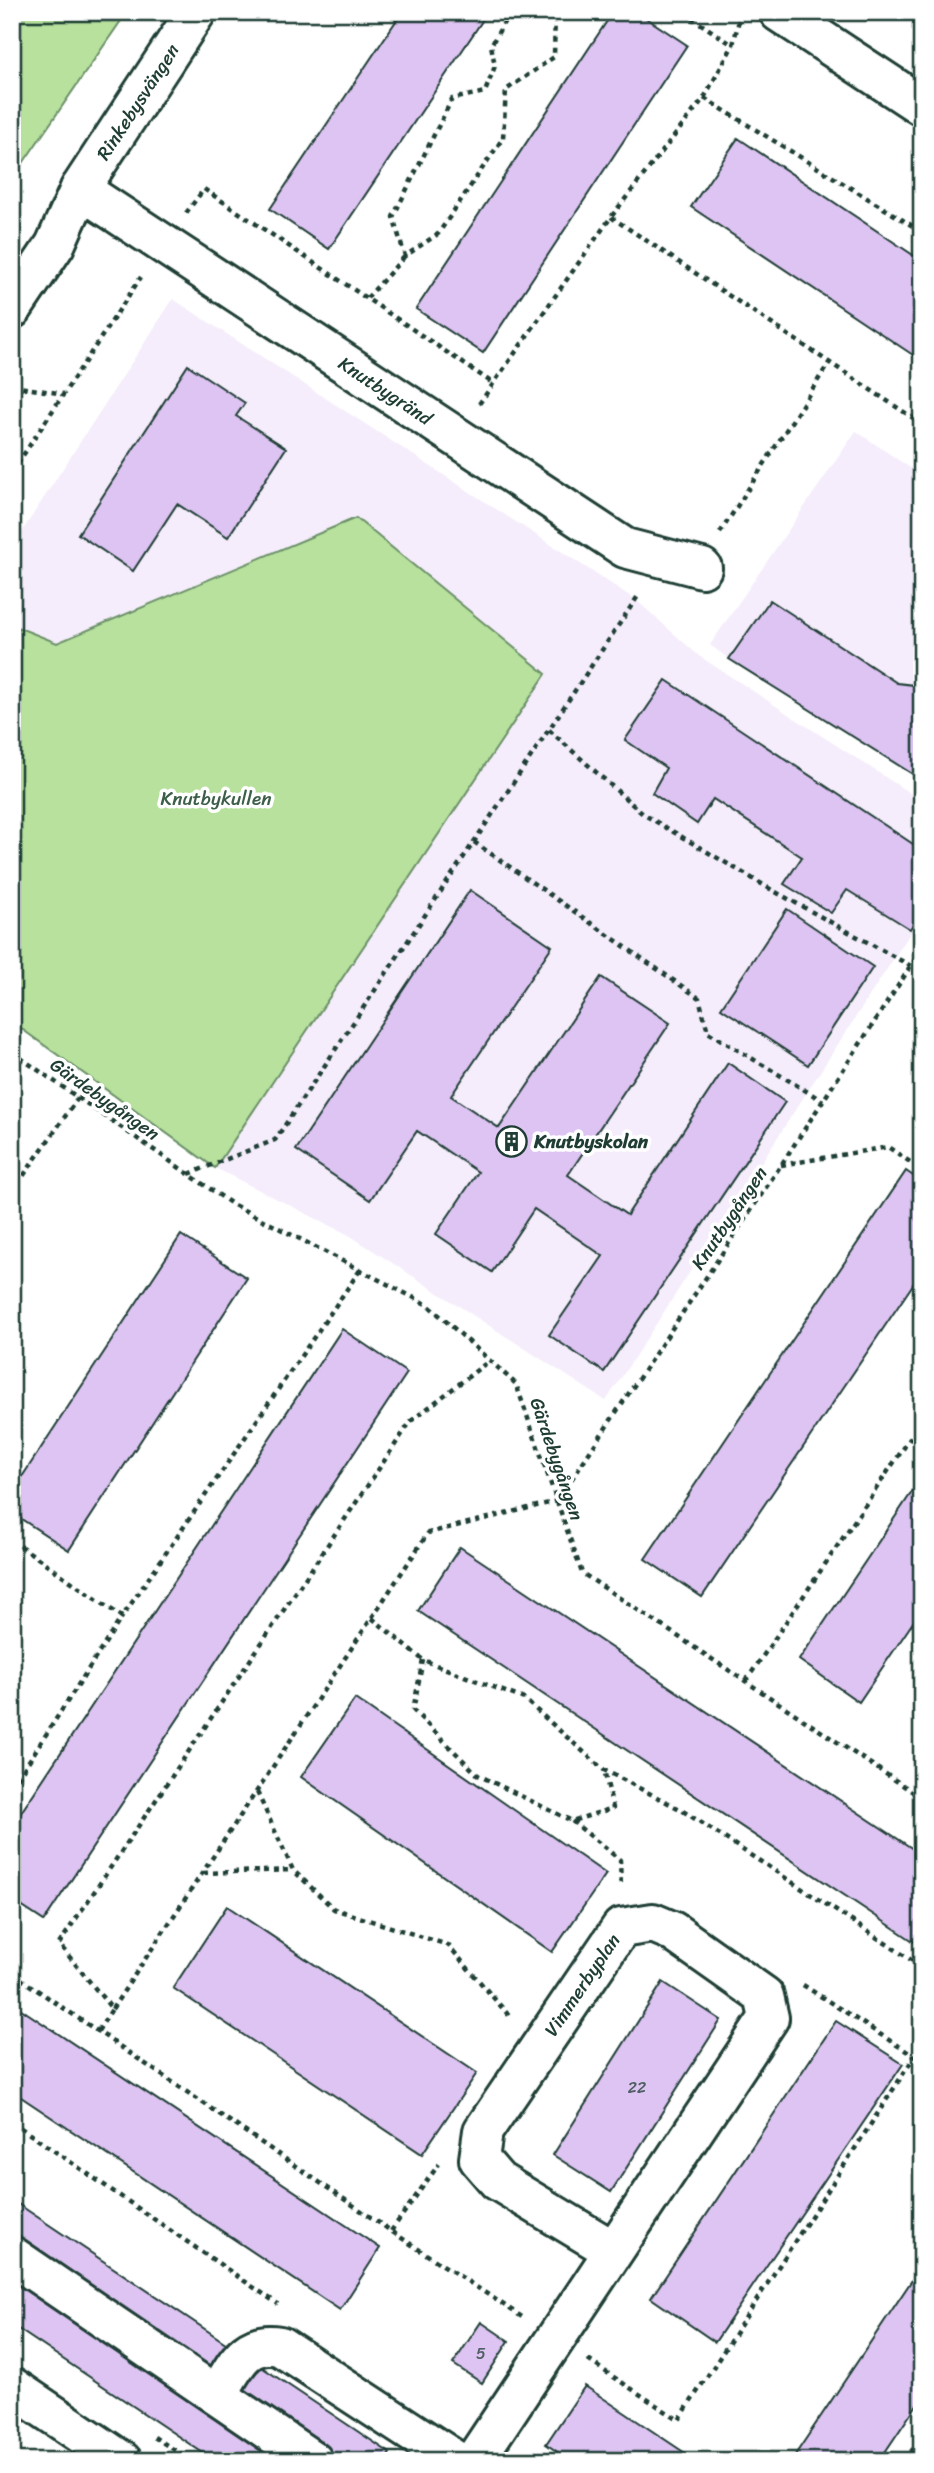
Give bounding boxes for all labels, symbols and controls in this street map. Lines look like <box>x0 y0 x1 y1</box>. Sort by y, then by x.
street label: Rinkebysvängen <box>87 36 188 167</box>
street label: Knutbygränd <box>332 347 440 434</box>
park label: Knutbykullen <box>161 782 271 815</box>
street label: Gärdebygången <box>43 1049 167 1149</box>
building icon: Knutbyskolan <box>494 1124 528 1158</box>
place label: Knutbyskolan <box>533 1125 649 1158</box>
street label: Knutbygången <box>682 1159 776 1277</box>
street label: Gärdebygången <box>521 1393 593 1525</box>
street label: Vimmerbyplan <box>535 1927 629 2043</box>
house number: 22 <box>628 2073 646 2102</box>
house number: 5 <box>476 2339 486 2368</box>

